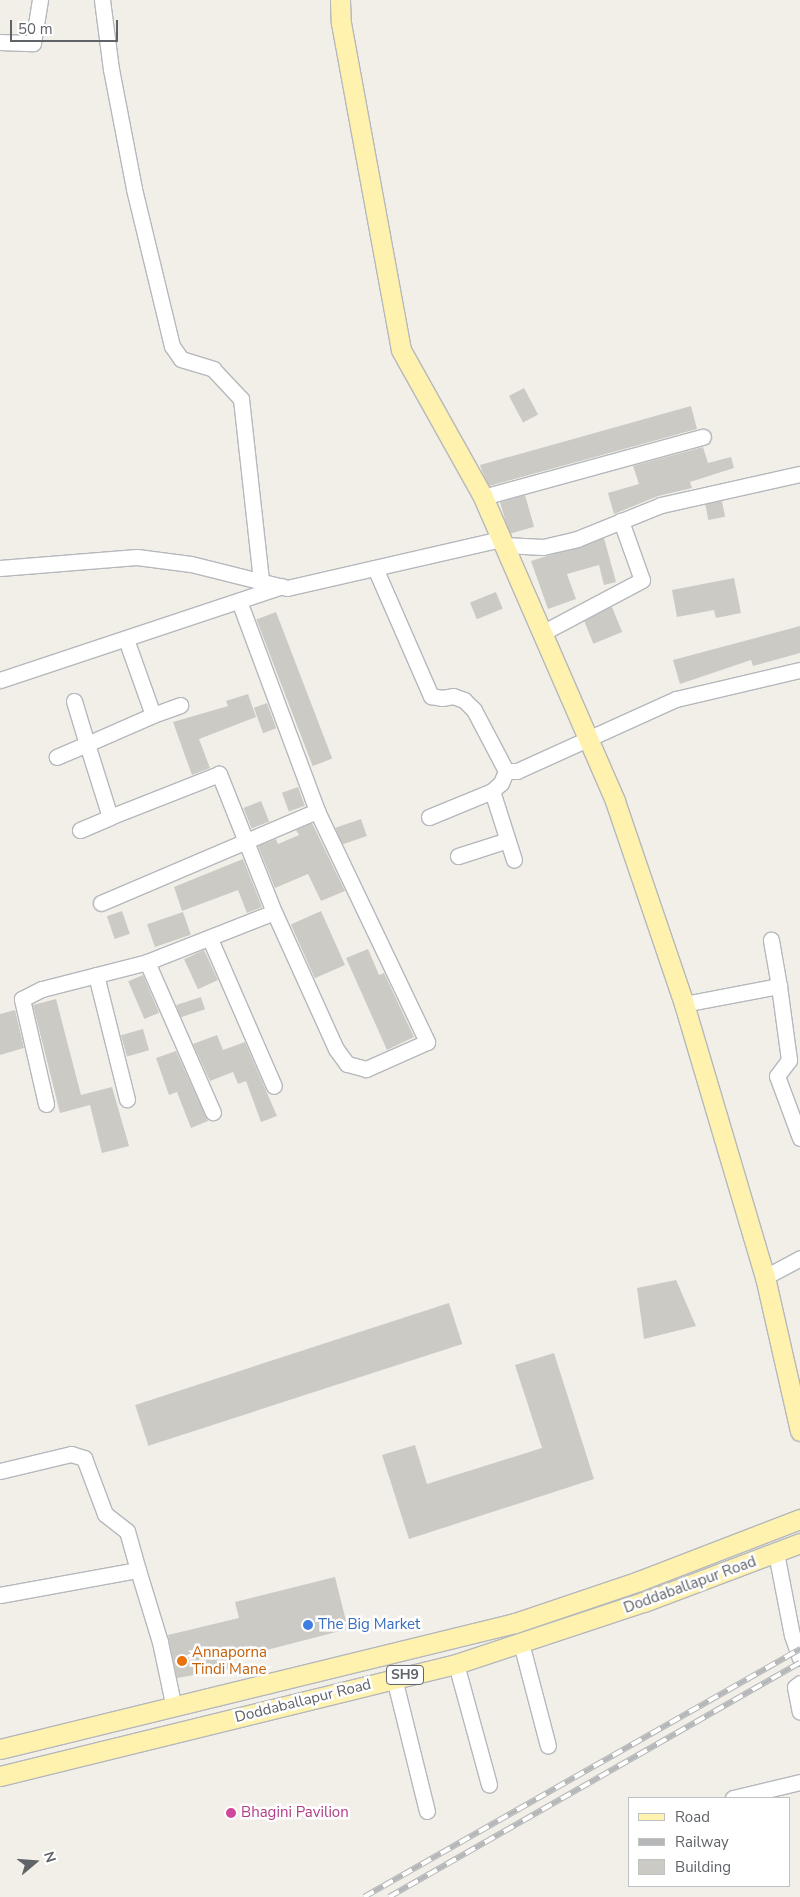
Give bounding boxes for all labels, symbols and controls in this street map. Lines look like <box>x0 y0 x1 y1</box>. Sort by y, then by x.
scale bar <box>12 10 120 42</box>
text: 50 m <box>18 19 53 39</box>
street label: Doddaballapur Road <box>621 1553 759 1617</box>
place label: The Big Market <box>318 1616 420 1634</box>
marker: The Big Market <box>302 1619 314 1631</box>
place label: Annaporna Tindi Mane <box>192 1643 267 1678</box>
marker: Annaporna Tindi Mane <box>176 1655 188 1667</box>
road number: SH9 <box>385 1664 425 1686</box>
street label: Doddaballapur Road <box>233 1675 373 1727</box>
legend <box>628 1797 790 1887</box>
place label: Bhagini Pavilion <box>241 1804 349 1822</box>
marker: Bhagini Pavilion <box>225 1807 237 1819</box>
text: Road <box>675 1807 710 1827</box>
text: Railway <box>675 1832 729 1852</box>
north arrow <box>10 1837 60 1887</box>
text: N <box>39 1849 60 1865</box>
text: Building <box>675 1857 731 1877</box>

